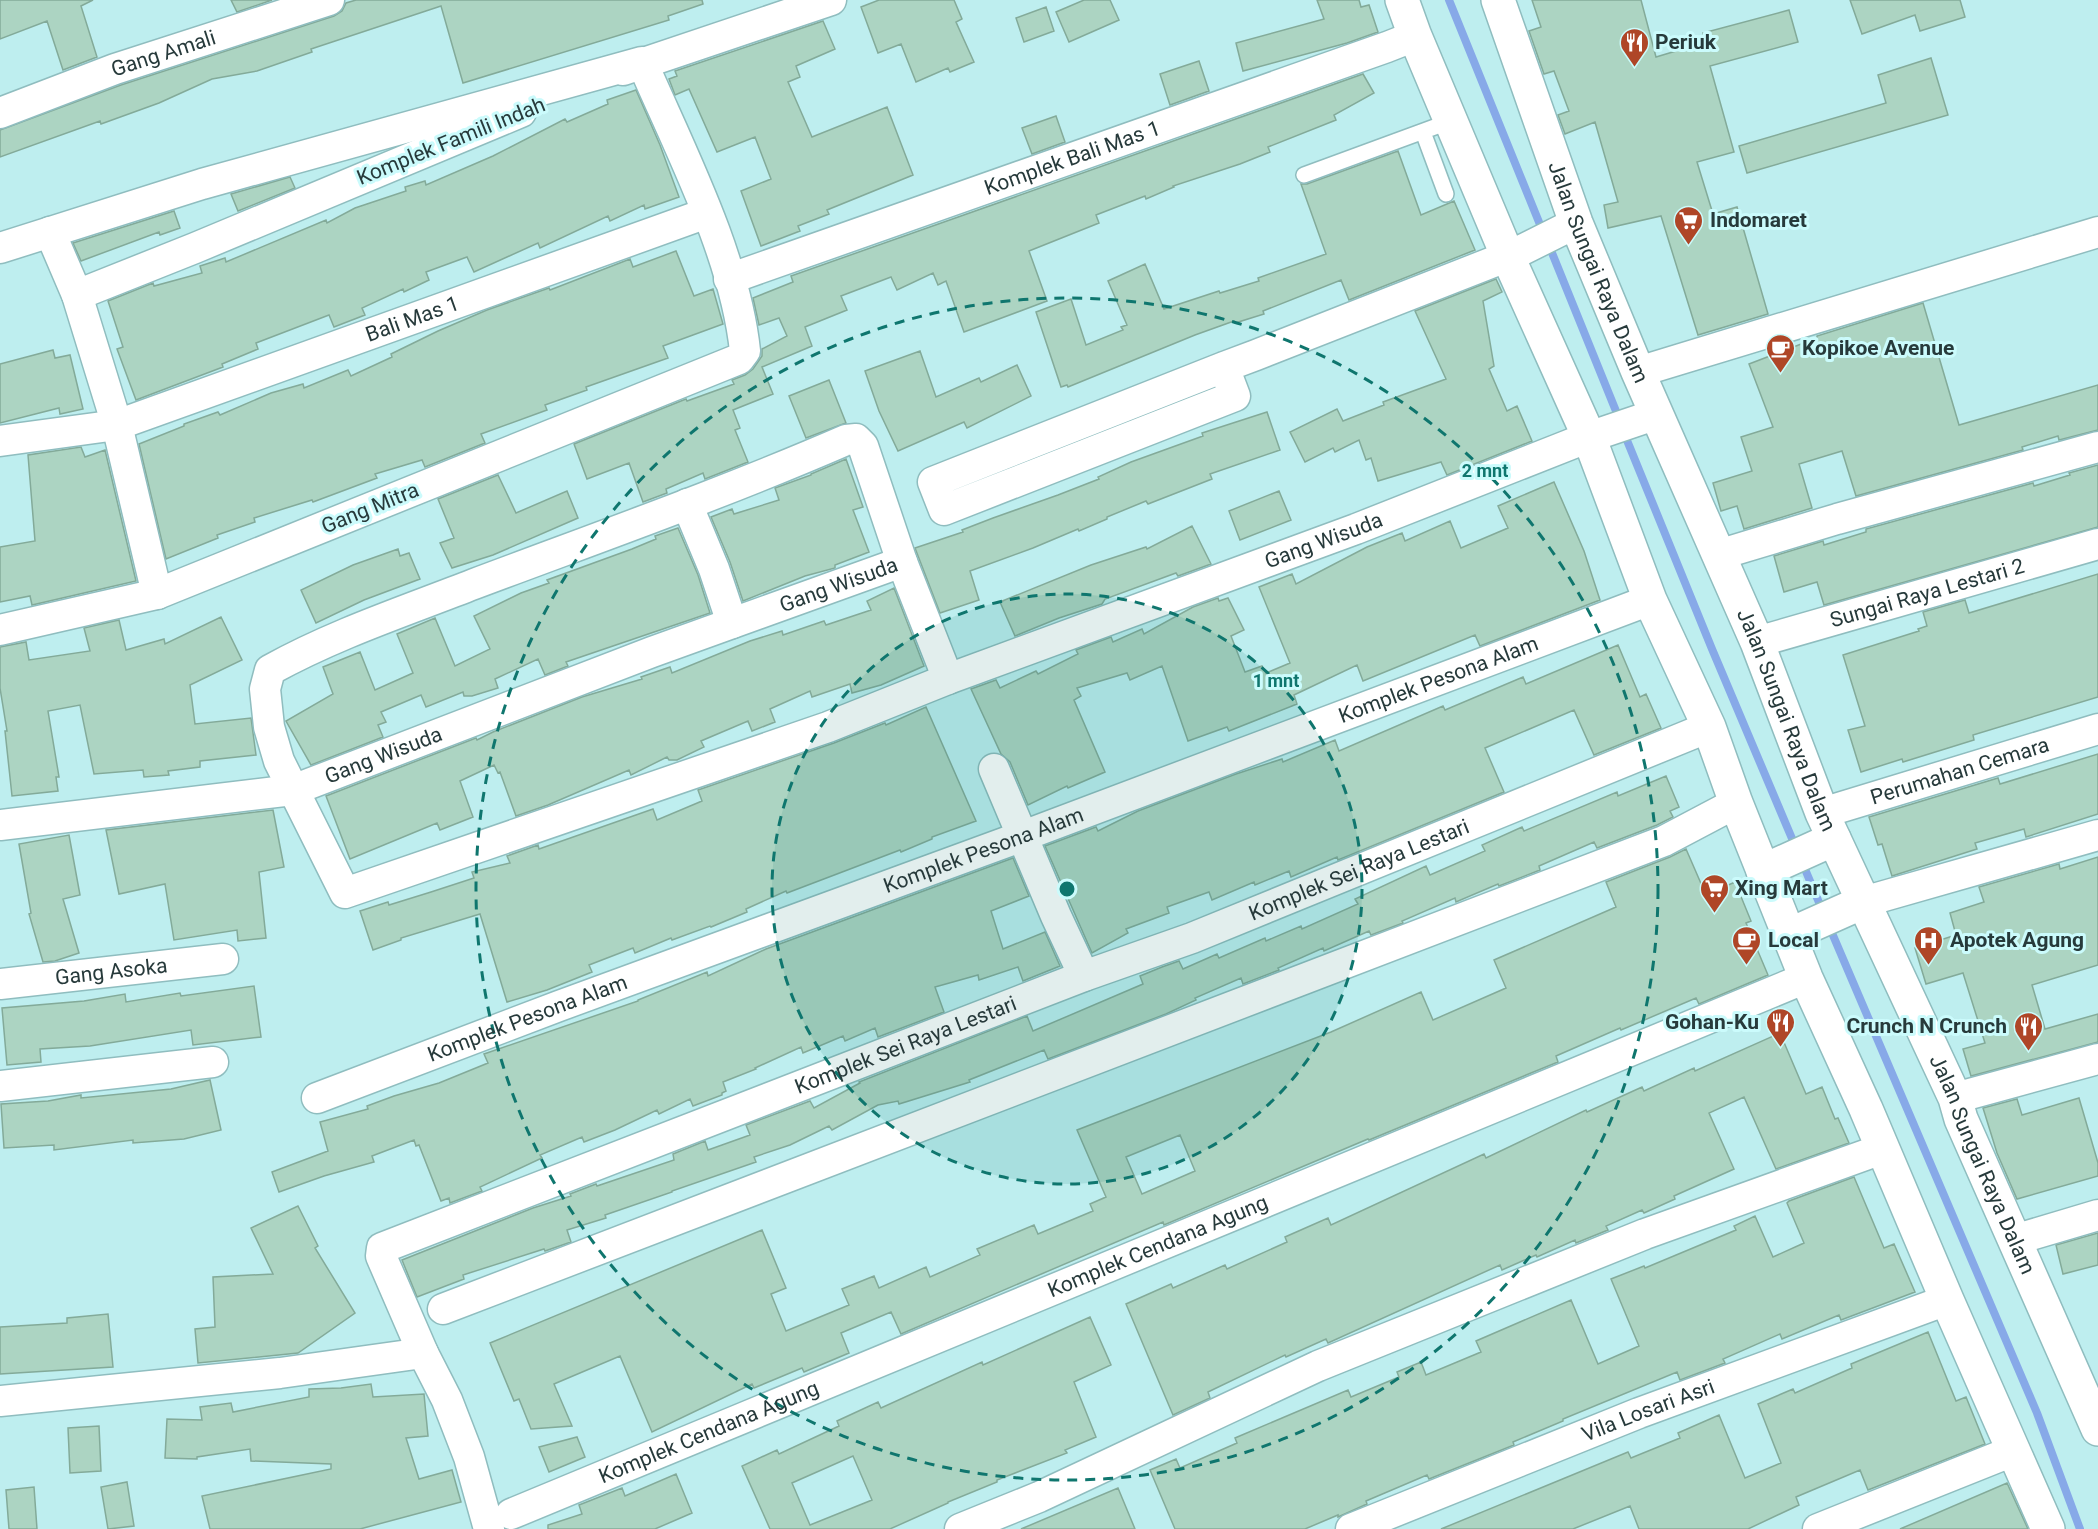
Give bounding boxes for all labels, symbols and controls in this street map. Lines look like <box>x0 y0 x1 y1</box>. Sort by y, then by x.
street label: Gang Amali <box>108 25 219 81</box>
restaurant icon: Periuk <box>1618 26 1650 68</box>
place label: Periuk <box>1655 30 1717 54</box>
street label: Komplek Famili Indah <box>353 92 549 190</box>
street label: Komplek Bali Mas 1 <box>981 116 1163 200</box>
street label: Jalan Sungai Raya Dalam <box>1543 158 1653 387</box>
supermarket icon: Indomaret <box>1673 204 1705 246</box>
place label: Indomaret <box>1710 208 1807 232</box>
street label: Bali Mas 1 <box>362 291 462 347</box>
cafe icon: Kopikoe Avenue <box>1765 332 1797 374</box>
place label: Kopikoe Avenue <box>1802 336 1954 360</box>
text: 2 mnt <box>1462 460 1508 481</box>
street label: Gang Mitra <box>318 478 422 538</box>
street label: Gang Wisuda <box>1261 508 1386 573</box>
street label: Gang Wisuda <box>776 553 901 617</box>
street label: Sungai Raya Lestari 2 <box>1827 554 2027 632</box>
street label: Jalan Sungai Raya Dalam <box>1732 605 1841 835</box>
street label: Komplek Pesona Alam <box>1335 631 1542 728</box>
text: 1 mnt <box>1253 670 1299 691</box>
street label: Gang Wisuda <box>321 722 446 789</box>
street label: Perumahan Cemara <box>1868 733 2052 810</box>
street label: Komplek Pesona Alam <box>880 802 1087 898</box>
street label: Komplek Sei Raya Lestari <box>1245 814 1473 926</box>
supermarket icon: Xing Mart <box>1698 872 1730 914</box>
place label: Xing Mart <box>1735 876 1828 900</box>
centre of rings <box>1057 879 1077 899</box>
cafe icon: Local <box>1731 924 1763 966</box>
hospital icon: Apotek Agung <box>1913 924 1945 966</box>
place label: Local <box>1768 928 1819 952</box>
place label: Apotek Agung <box>1950 928 2084 952</box>
street label: Gang Asoka <box>54 953 169 990</box>
street label: Komplek Pesona Alam <box>424 970 630 1067</box>
street label: Komplek Sei Raya Lestari <box>791 991 1020 1099</box>
restaurant icon: Gohan-Ku <box>1764 1006 1796 1048</box>
place label: Gohan-Ku <box>1665 1010 1759 1034</box>
restaurant icon: Crunch N Crunch <box>2012 1010 2044 1052</box>
place label: Crunch N Crunch <box>1846 1014 2007 1038</box>
street label: Jalan Sungai Raya Dalam <box>1925 1051 2040 1278</box>
street label: Komplek Cendana Agung <box>1044 1190 1271 1302</box>
street label: Vila Losari Asri <box>1578 1374 1718 1447</box>
street label: Komplek Cendana Agung <box>595 1376 822 1488</box>

